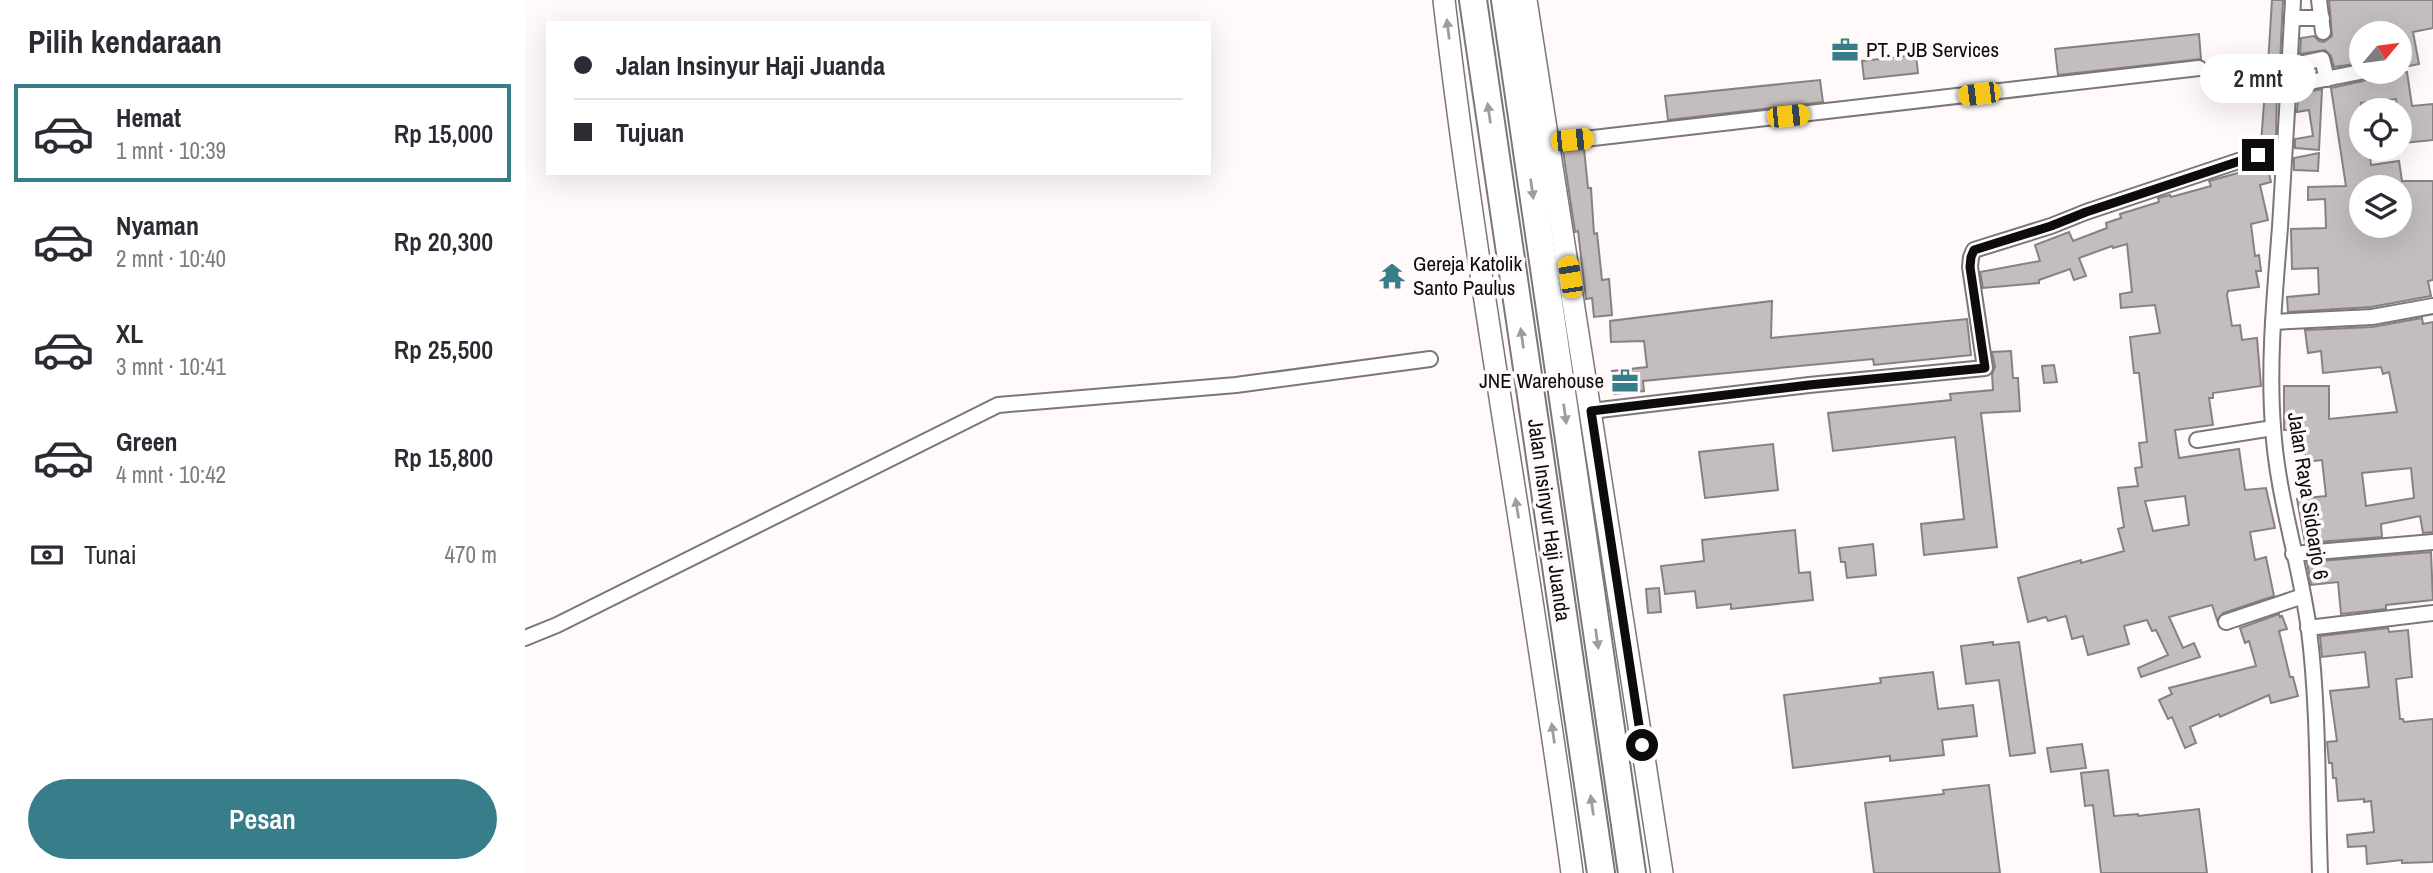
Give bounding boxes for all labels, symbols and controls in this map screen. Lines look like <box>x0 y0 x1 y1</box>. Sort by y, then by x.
one-way arrow <box>1442 17 1453 39</box>
text: Pilih kendaraan <box>28 20 222 63</box>
north arrow <box>2349 21 2411 84</box>
map controls <box>2349 21 2412 238</box>
office icon: PT. PJB Services <box>1830 35 1860 65</box>
place label: PT. PJB Services <box>1866 35 1999 64</box>
text: Jalan Insinyur Haji Juanda <box>616 48 885 83</box>
callout: 2 mnt <box>2200 54 2316 102</box>
text: 2 mnt <box>2233 63 2283 94</box>
car <box>1957 81 2002 107</box>
button: locate <box>2349 98 2412 161</box>
text: Hemat <box>116 100 181 135</box>
icon: car <box>32 102 95 165</box>
one-way arrow <box>1483 102 1494 124</box>
car <box>1767 103 1810 129</box>
text: Tujuan <box>616 115 684 150</box>
text: Rp 15,000 <box>394 116 493 151</box>
car <box>1551 127 1594 153</box>
text: 1 mnt · 10:39 <box>116 135 226 166</box>
route end <box>2242 139 2274 171</box>
button: layers <box>2349 175 2412 238</box>
one-way arrow <box>1527 178 1538 200</box>
text: Nyaman <box>116 208 199 243</box>
icon: car <box>32 210 95 273</box>
text: Rp 20,300 <box>394 224 493 259</box>
text: 2 mnt · 10:40 <box>116 243 226 274</box>
place label: Gereja Katolik Santo Paulus <box>1413 249 1523 302</box>
car <box>1557 255 1584 299</box>
temple icon: Gereja Katolik Santo Paulus <box>1377 261 1407 291</box>
text: XL <box>116 316 143 351</box>
icon: car <box>32 318 95 381</box>
one-way arrow <box>1516 327 1527 349</box>
text: Rp 25,500 <box>394 332 493 367</box>
text: 3 mnt · 10:41 <box>116 351 226 382</box>
place label: JNE Warehouse <box>1479 366 1604 395</box>
office icon: JNE Warehouse <box>1610 366 1640 396</box>
one-way arrow <box>1559 403 1570 425</box>
street label: Jalan Raya Sidoarjo 6 <box>2281 410 2336 582</box>
street label: Jalan Insinyur Haji Juanda <box>1521 417 1578 623</box>
text: Green <box>116 424 178 459</box>
icon: car <box>32 426 95 489</box>
text: Rp 15,800 <box>394 440 493 475</box>
text: 4 mnt · 10:42 <box>116 459 226 490</box>
one-way arrow <box>1511 497 1522 519</box>
icon: cash <box>28 536 66 574</box>
text: Tunai <box>84 537 137 572</box>
text: 470 m <box>445 539 497 570</box>
one-way arrow <box>1592 628 1603 650</box>
one-way arrow <box>1547 721 1558 743</box>
route start <box>1626 729 1658 761</box>
button: Pesan <box>28 779 497 859</box>
one-way arrow <box>1586 794 1597 816</box>

